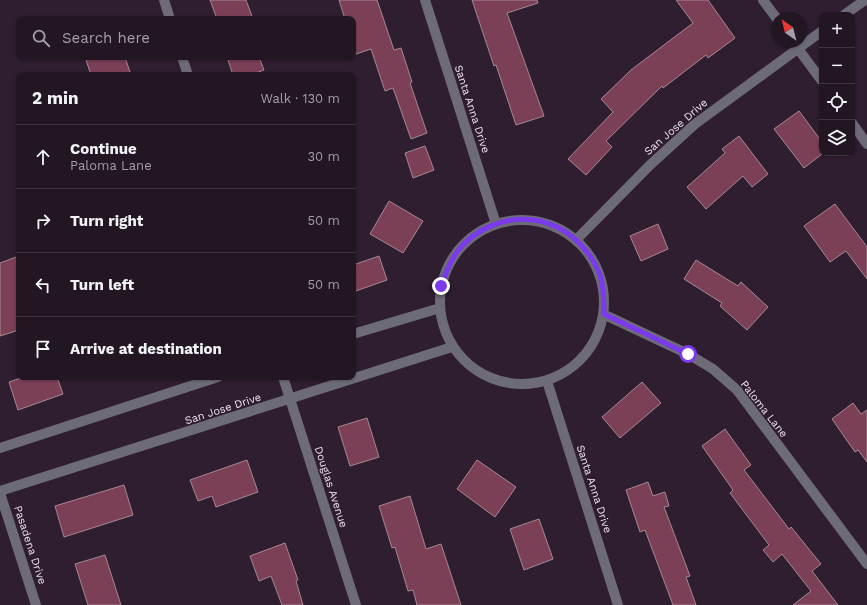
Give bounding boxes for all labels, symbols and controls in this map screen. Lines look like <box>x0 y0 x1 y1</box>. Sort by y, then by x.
north arrow <box>771 12 807 48</box>
map controls <box>819 12 855 156</box>
button: + <box>819 12 855 48</box>
search box <box>16 16 356 60</box>
icon: search <box>30 27 52 49</box>
text: Search here <box>62 29 150 47</box>
button: − <box>819 48 855 84</box>
street label: Santa Anna Drive <box>452 63 492 155</box>
button: locate <box>819 84 855 120</box>
text: 2 min <box>32 88 78 108</box>
text: Walk · 130 m <box>261 91 340 106</box>
street label: San Jose Drive <box>642 96 710 158</box>
button: layers <box>819 120 855 156</box>
text: Continue <box>70 140 137 158</box>
icon: ahead <box>32 146 54 168</box>
text: 30 m <box>308 149 340 164</box>
text: Paloma Lane <box>70 158 152 173</box>
icon: right <box>32 210 54 232</box>
text: Turn right <box>70 212 143 230</box>
text: 50 m <box>308 213 340 228</box>
icon: left <box>32 274 54 296</box>
text: Turn left <box>70 276 134 294</box>
text: 50 m <box>308 277 340 292</box>
route end <box>432 277 450 295</box>
icon: arrive <box>32 338 54 360</box>
text: Arrive at destination <box>70 340 222 358</box>
route start <box>679 345 697 363</box>
street label: Paloma Lane <box>738 378 790 440</box>
street label: San Jose Drive <box>183 391 263 427</box>
street label: Santa Anna Drive <box>574 443 614 535</box>
street label: Douglas Avenue <box>312 445 350 529</box>
street label: Pasadena Drive <box>11 504 49 586</box>

